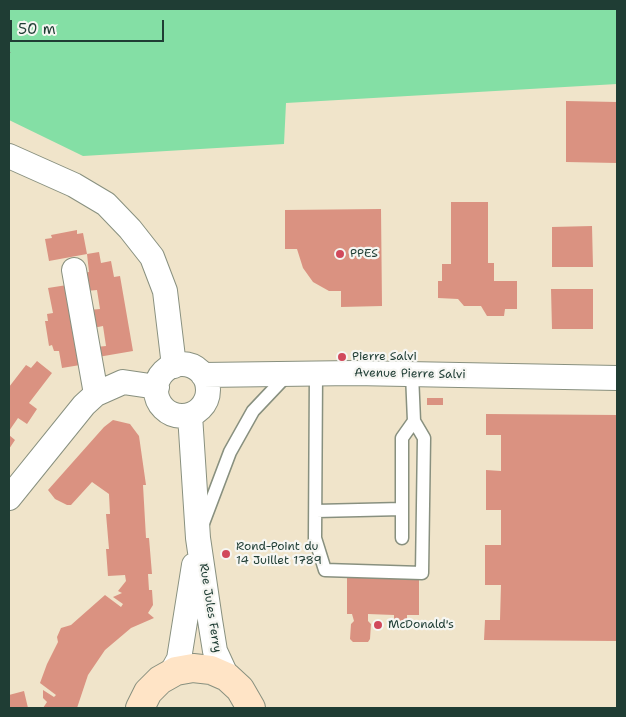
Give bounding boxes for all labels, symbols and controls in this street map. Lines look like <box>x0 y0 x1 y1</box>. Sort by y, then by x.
scale bar <box>12 10 166 42</box>
text: 50 m <box>18 19 56 39</box>
place label: PPES <box>350 247 378 261</box>
marker: PPES <box>334 248 346 260</box>
place label: Pierre Salvi <box>352 350 417 364</box>
marker: Pierre Salvi <box>336 351 348 363</box>
street label: Avenue Pierre Salvi <box>354 366 466 382</box>
place label: Rond-Point du 14 Juillet 1789 <box>236 540 322 568</box>
marker: Rond-Point du 14 Juillet 1789 <box>220 548 232 560</box>
street label: Rue Jules Ferry <box>196 562 224 654</box>
place label: McDonald's <box>388 618 454 632</box>
marker: McDonald's <box>372 619 384 631</box>

